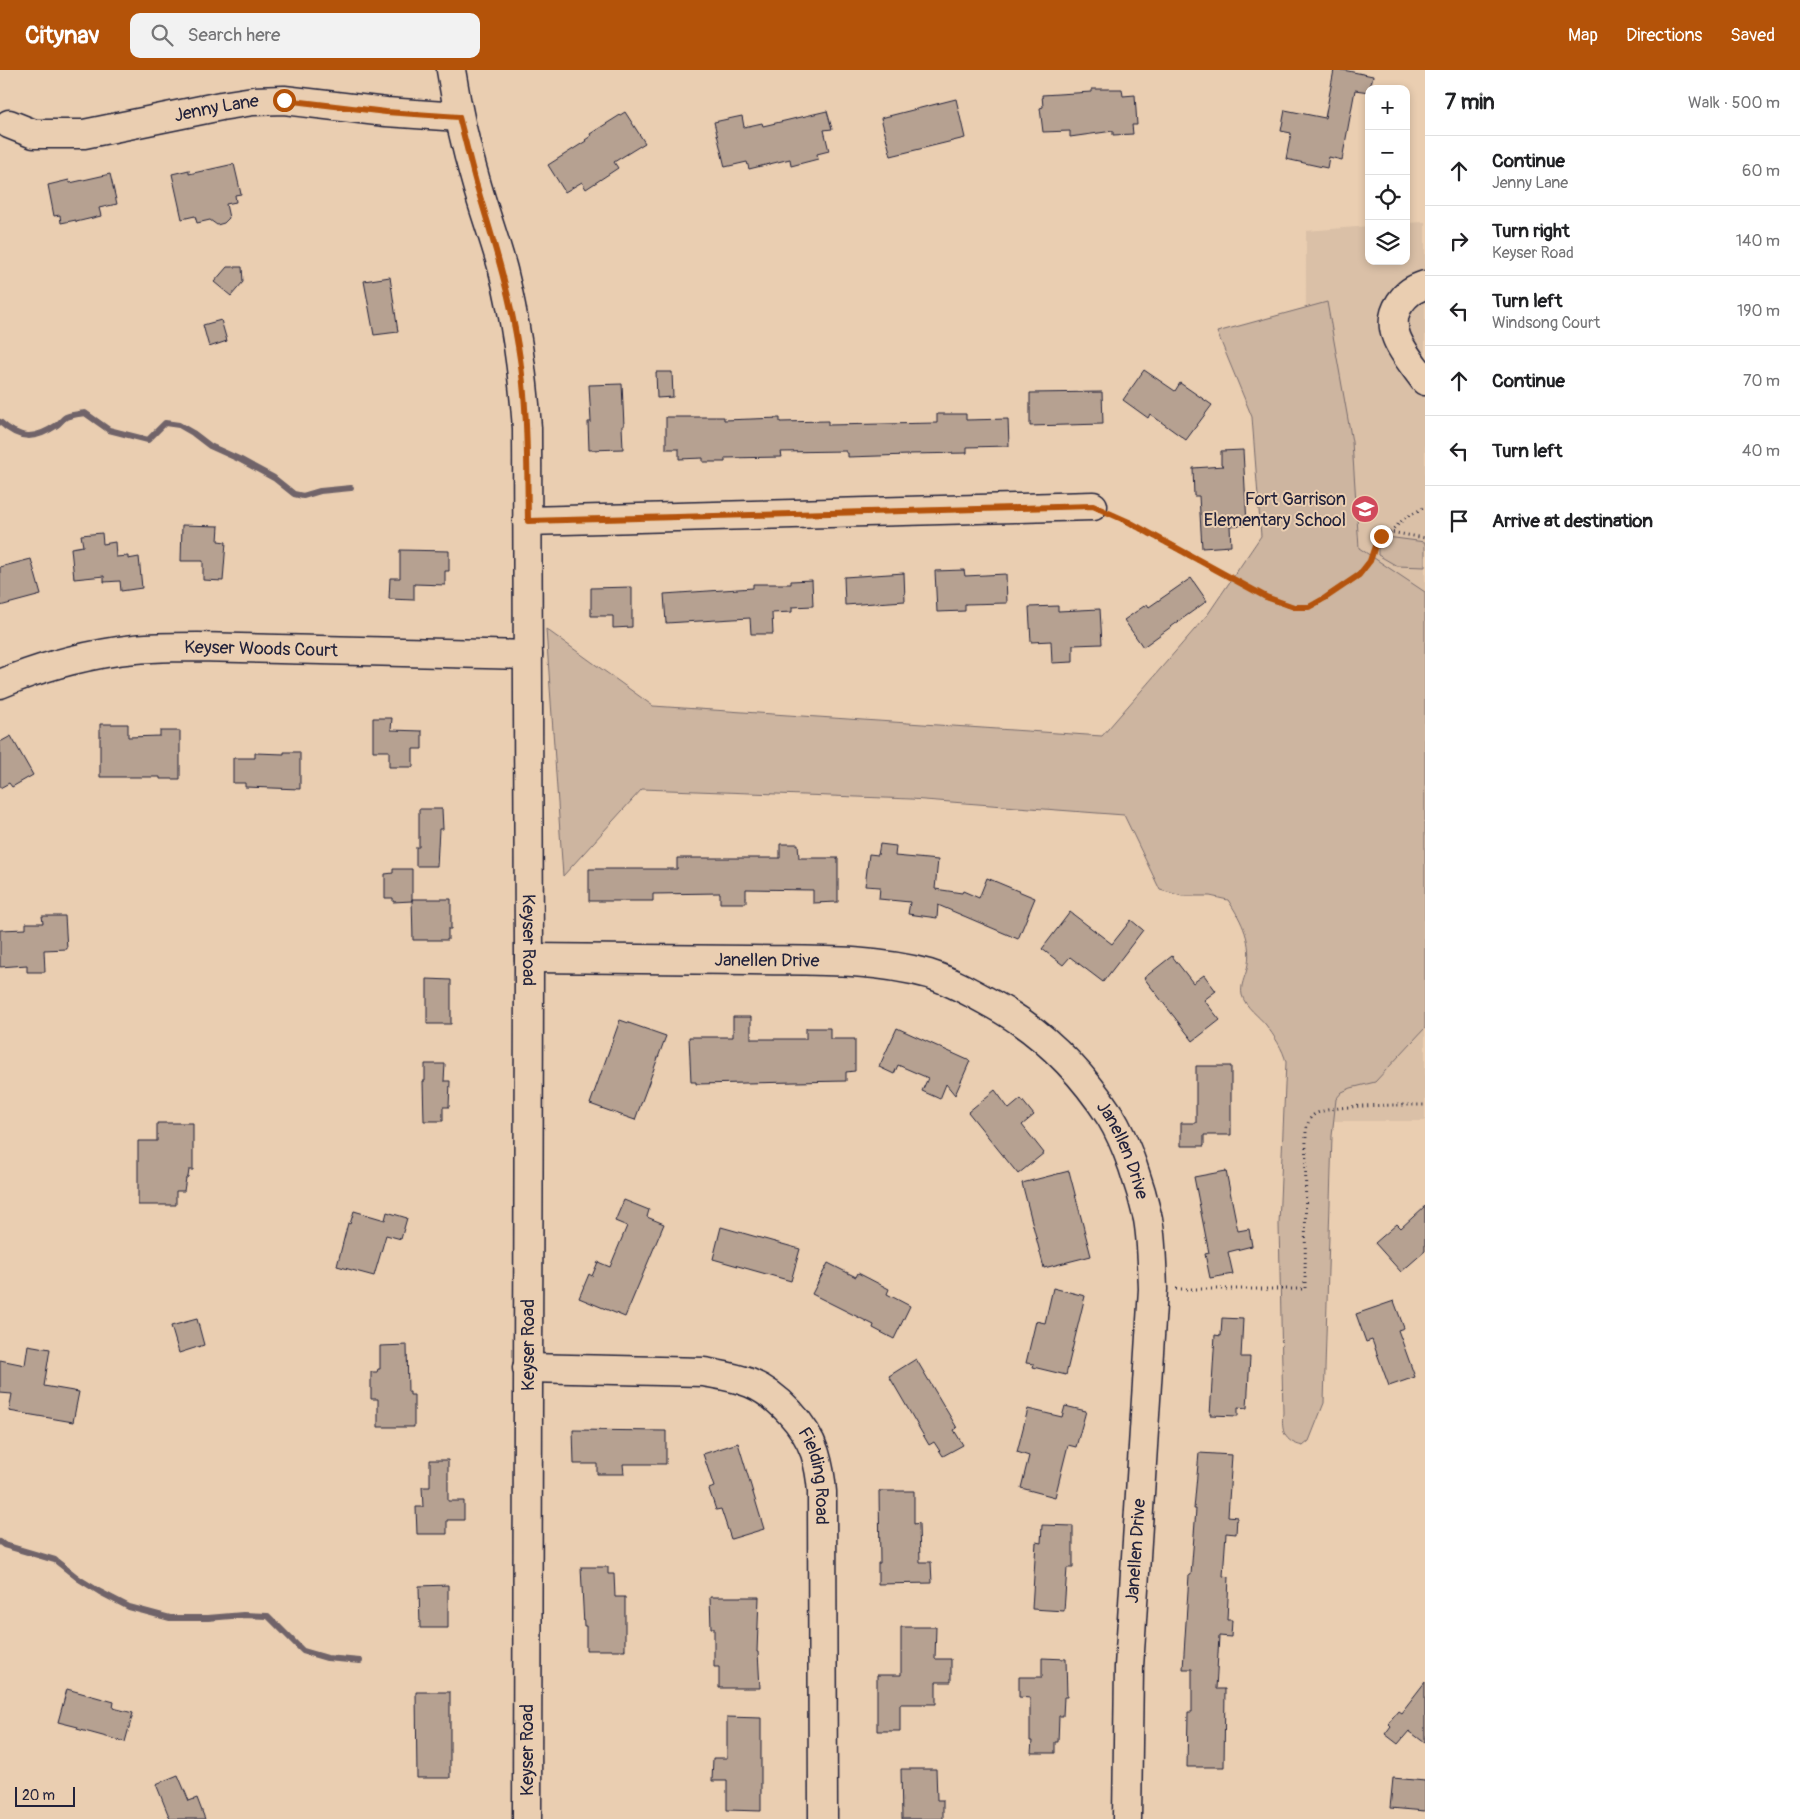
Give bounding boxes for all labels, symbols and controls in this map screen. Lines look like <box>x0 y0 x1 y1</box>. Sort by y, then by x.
search box <box>130 13 480 58</box>
text: Citynav <box>25 21 100 50</box>
icon: search <box>148 21 176 49</box>
text: Search here <box>188 23 280 47</box>
text: Map <box>1568 24 1598 47</box>
text: Directions <box>1626 24 1702 47</box>
text: Saved <box>1730 24 1775 47</box>
map controls <box>1365 85 1410 265</box>
button: + <box>1365 85 1410 130</box>
street label: Jenny Lane <box>172 89 259 127</box>
route start <box>273 89 296 112</box>
text: 7 min <box>1445 89 1495 116</box>
text: Walk · 500 m <box>1688 93 1780 113</box>
button: − <box>1365 130 1410 175</box>
text: Continue <box>1492 149 1565 173</box>
icon: ahead <box>1445 157 1473 185</box>
text: 60 m <box>1742 161 1780 181</box>
text: Jenny Lane <box>1492 173 1568 193</box>
button: locate <box>1365 175 1410 220</box>
text: Turn right <box>1492 219 1570 243</box>
button: layers <box>1365 220 1410 265</box>
icon: right <box>1445 227 1473 255</box>
text: 140 m <box>1736 231 1780 251</box>
text: Keyser Road <box>1492 243 1574 263</box>
text: Turn left <box>1492 289 1562 313</box>
icon: left <box>1445 297 1473 325</box>
text: 190 m <box>1737 301 1780 321</box>
text: Windsong Court <box>1492 313 1600 333</box>
icon: ahead <box>1445 367 1473 395</box>
text: Continue <box>1492 369 1565 393</box>
text: 70 m <box>1743 371 1780 391</box>
icon: left <box>1445 437 1473 465</box>
text: Turn left <box>1492 439 1562 463</box>
text: 40 m <box>1742 441 1780 461</box>
place label: Fort Garrison Elementary School <box>1204 488 1346 532</box>
school or university icon: Fort Garrison Elementary School <box>1350 494 1380 524</box>
icon: arrive <box>1445 507 1473 535</box>
text: Arrive at destination <box>1492 509 1653 533</box>
route end <box>1370 525 1393 548</box>
street label: Keyser Woods Court <box>184 635 339 662</box>
street label: Keyser Road <box>517 894 541 986</box>
street label: Janellen Drive <box>714 948 820 972</box>
street label: Janellen Drive <box>1092 1096 1154 1202</box>
street label: Keyser Road <box>517 1299 540 1391</box>
street label: Fielding Road <box>793 1423 834 1525</box>
street label: Janellen Drive <box>1121 1498 1151 1604</box>
street label: Keyser Road <box>516 1704 539 1796</box>
scale bar <box>15 1784 75 1807</box>
text: 20 m <box>22 1787 55 1804</box>

